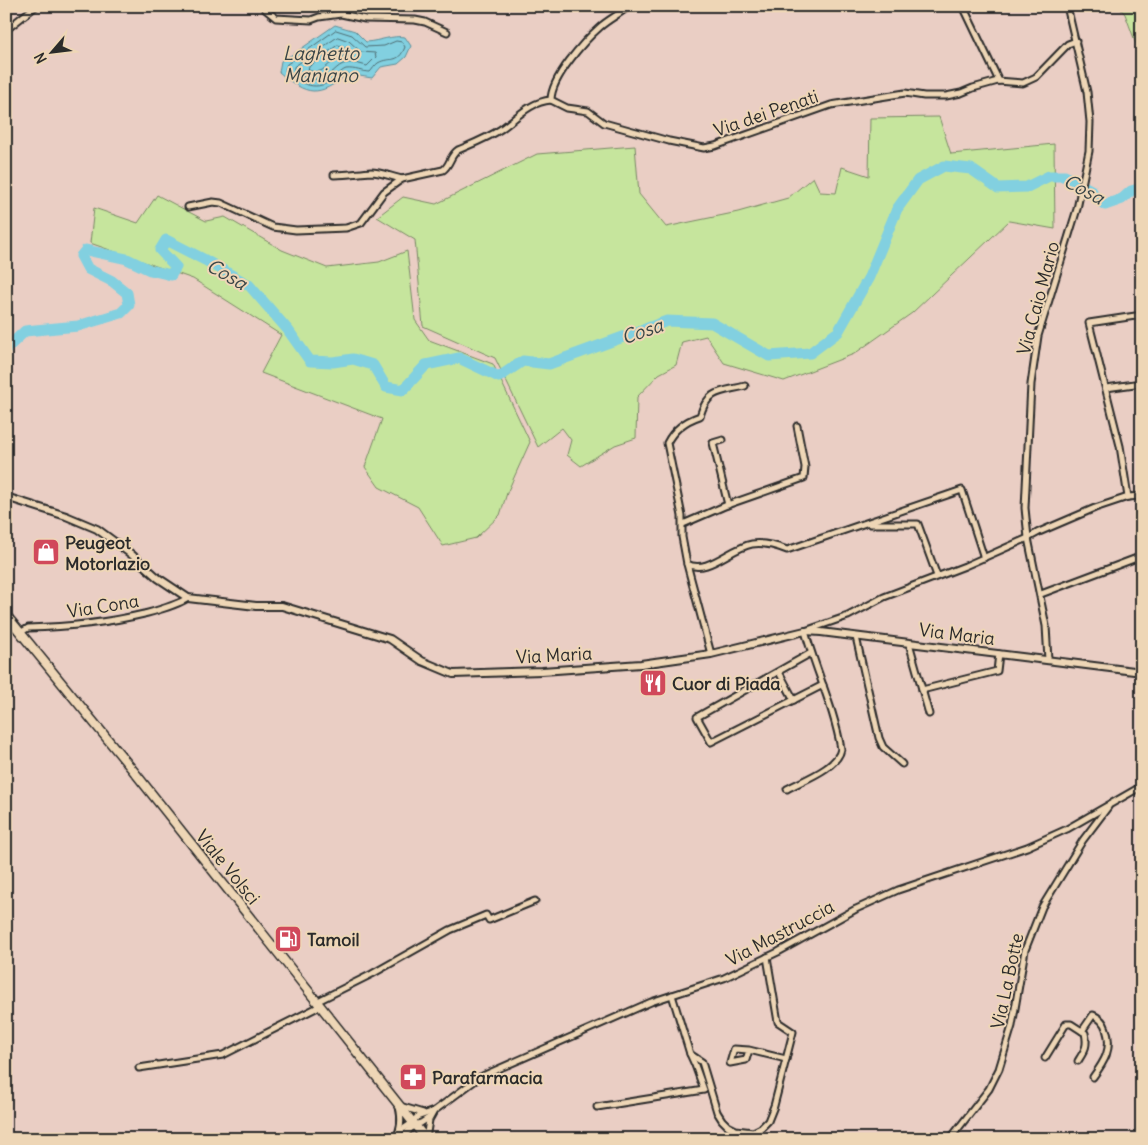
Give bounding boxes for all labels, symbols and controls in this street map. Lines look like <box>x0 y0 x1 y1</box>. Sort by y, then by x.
north arrow <box>28 28 78 78</box>
water label: Laghetto Maniano <box>283 41 360 87</box>
text: N <box>30 50 51 67</box>
street label: Via dei Penati <box>711 84 821 142</box>
water label: Cosa <box>1060 168 1109 210</box>
street label: Via Caio Mario <box>1012 239 1064 357</box>
water label: Cosa <box>203 253 252 296</box>
water label: Cosa <box>618 312 667 349</box>
place label: Peugeot Motorlazio <box>65 531 150 575</box>
shop icon: Peugeot Motorlazio <box>31 537 61 567</box>
street label: Via Cona <box>65 589 141 623</box>
street label: Via Maria <box>918 618 996 650</box>
street label: Via Maria <box>515 642 593 668</box>
restaurant icon: Cuor di Piada <box>638 668 668 698</box>
place label: Cuor di Piada <box>672 672 781 695</box>
street label: Viale Volsci <box>191 825 265 909</box>
street label: Via Mastruccia <box>722 895 838 971</box>
fuel station icon: Tamoil <box>273 924 303 954</box>
place label: Tamoil <box>307 928 360 951</box>
street label: Via La Botte <box>986 931 1028 1031</box>
pharmacy icon: Parafarmacia <box>398 1062 428 1092</box>
place label: Parafarmacia <box>432 1066 543 1089</box>

